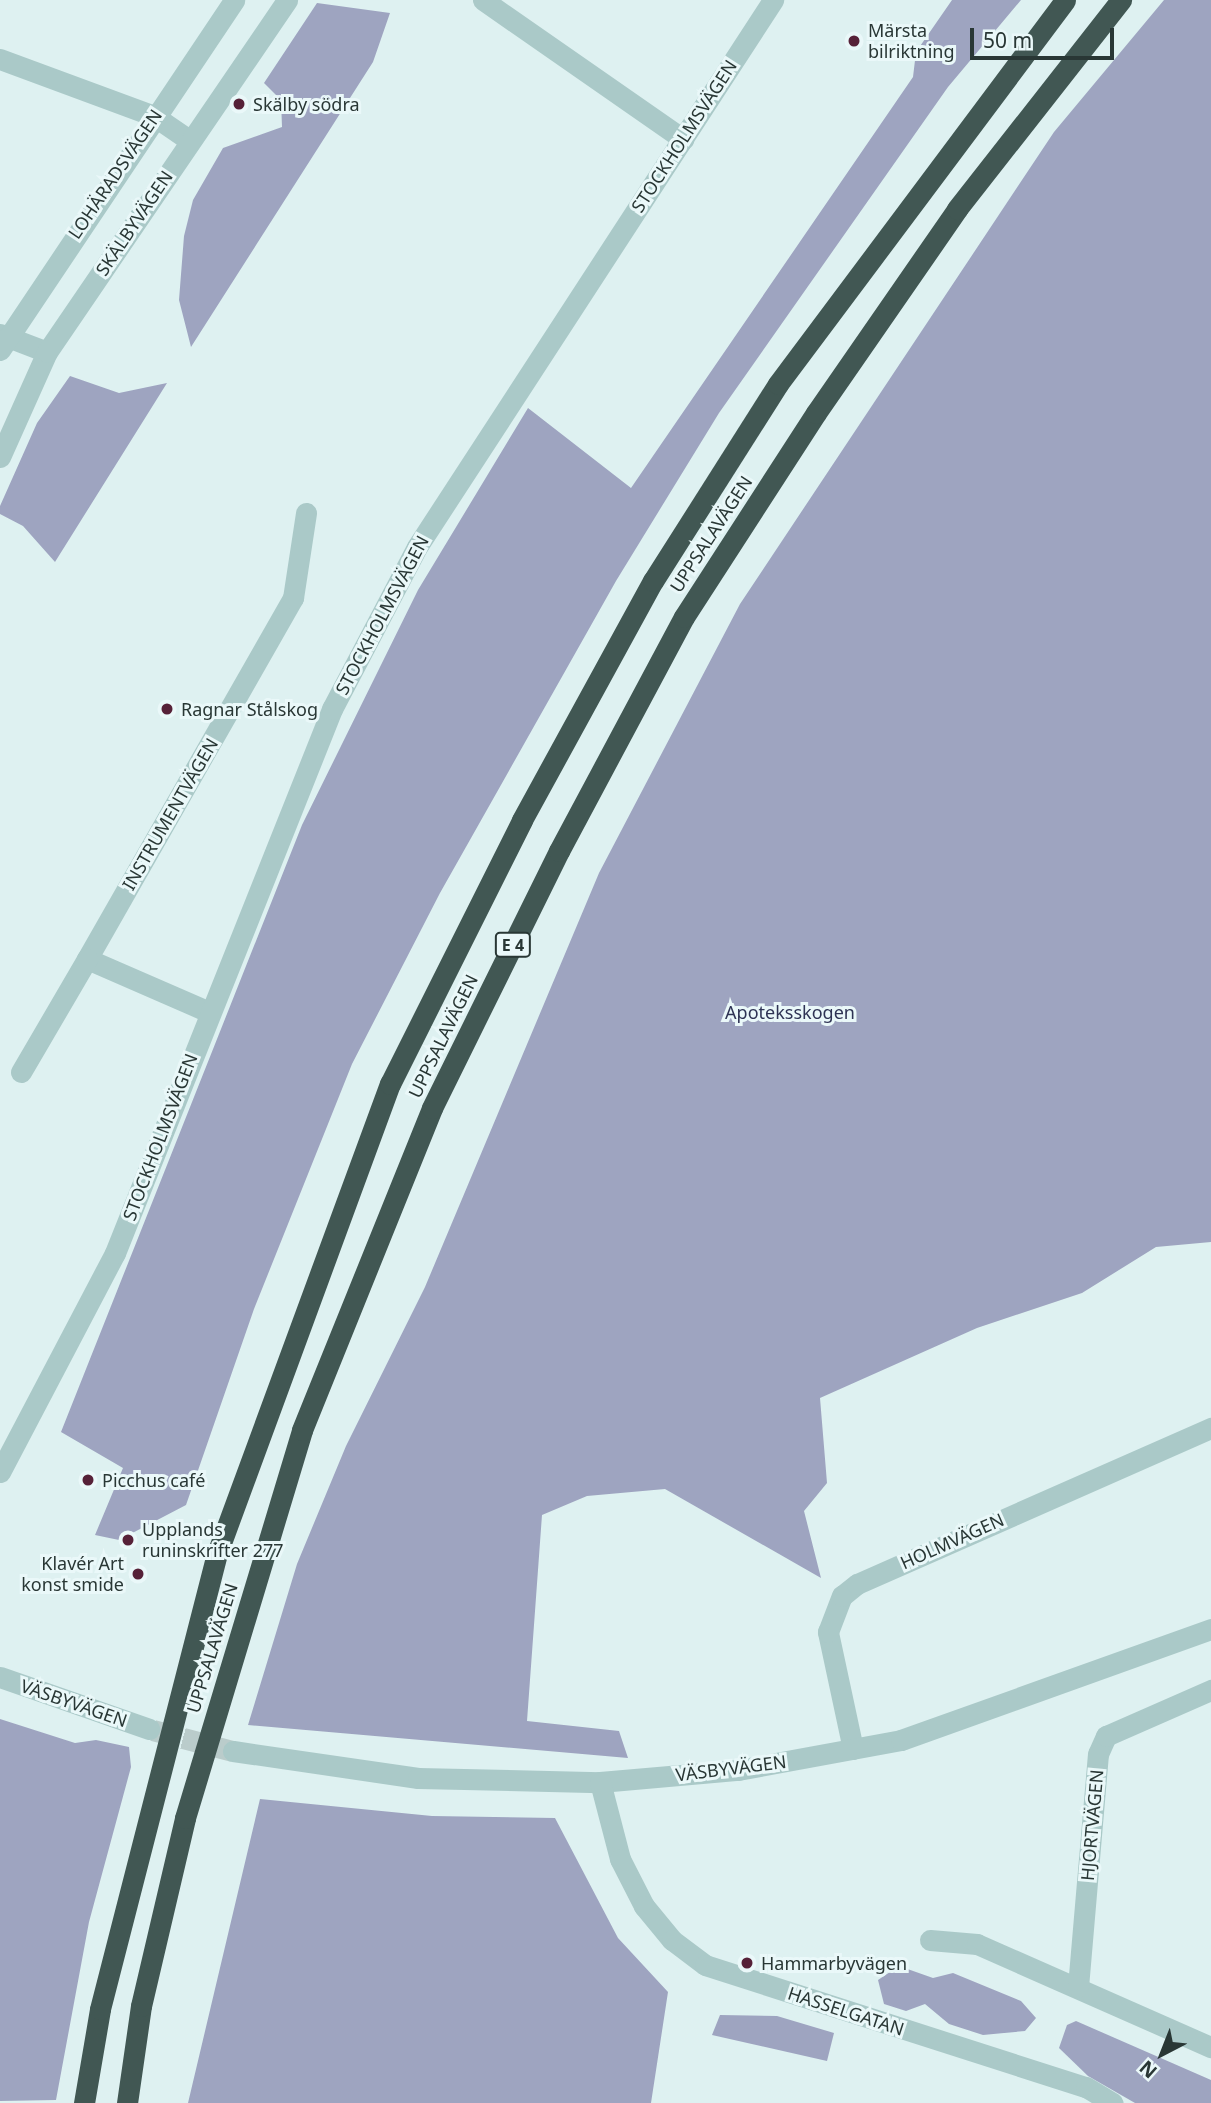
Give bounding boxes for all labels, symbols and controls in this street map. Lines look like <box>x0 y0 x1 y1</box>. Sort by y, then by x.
scale bar <box>973 14 1116 58</box>
place label: Märsta bilriktning <box>868 20 955 62</box>
text: 50 m <box>983 26 1032 54</box>
marker: Märsta bilriktning <box>846 33 862 49</box>
street label: STOCKHOLMSVÄGEN <box>627 56 741 216</box>
place label: Skälby södra <box>253 93 360 115</box>
marker: Skälby södra <box>231 96 247 112</box>
street label: LOHÄRADSVÄGEN <box>64 105 166 243</box>
street label: SKÄLBYVÄGEN <box>91 166 177 280</box>
street label: UPPSALAVÄGEN <box>665 472 757 596</box>
street label: STOCKHOLMSVÄGEN <box>331 532 433 698</box>
place label: Ragnar Stålskog <box>181 698 318 720</box>
marker: Ragnar Stålskog <box>159 701 175 717</box>
street label: INSTRUMENTVÄGEN <box>118 734 222 894</box>
road number: E 4 <box>494 932 532 958</box>
street label: UPPSALAVÄGEN <box>404 971 482 1101</box>
park label: Apoteksskogen <box>725 1001 855 1023</box>
street label: STOCKHOLMSVÄGEN <box>118 1050 202 1224</box>
place label: Picchus café <box>102 1469 205 1491</box>
marker: Picchus café <box>80 1472 96 1488</box>
street label: HOLMVÄGEN <box>897 1509 1007 1573</box>
place label: Upplands runinskrifter 277 <box>142 1519 284 1562</box>
marker: Upplands runinskrifter 277 <box>120 1532 136 1548</box>
place label: Klavér Art konst smide <box>21 1553 124 1596</box>
marker: Klavér Art konst smide <box>130 1566 146 1582</box>
street label: UPPSALAVÄGEN <box>182 1581 242 1715</box>
street label: VÄSBYVÄGEN <box>18 1675 130 1731</box>
street label: VÄSBYVÄGEN <box>674 1750 788 1786</box>
street label: HJORTVÄGEN <box>1076 1769 1108 1881</box>
place label: Hammarbyvägen <box>761 1952 907 1974</box>
marker: Hammarbyvägen <box>739 1955 755 1971</box>
street label: HASSELGATAN <box>785 1982 907 2040</box>
north arrow <box>1127 2019 1197 2089</box>
text: N <box>1134 2055 1162 2084</box>

